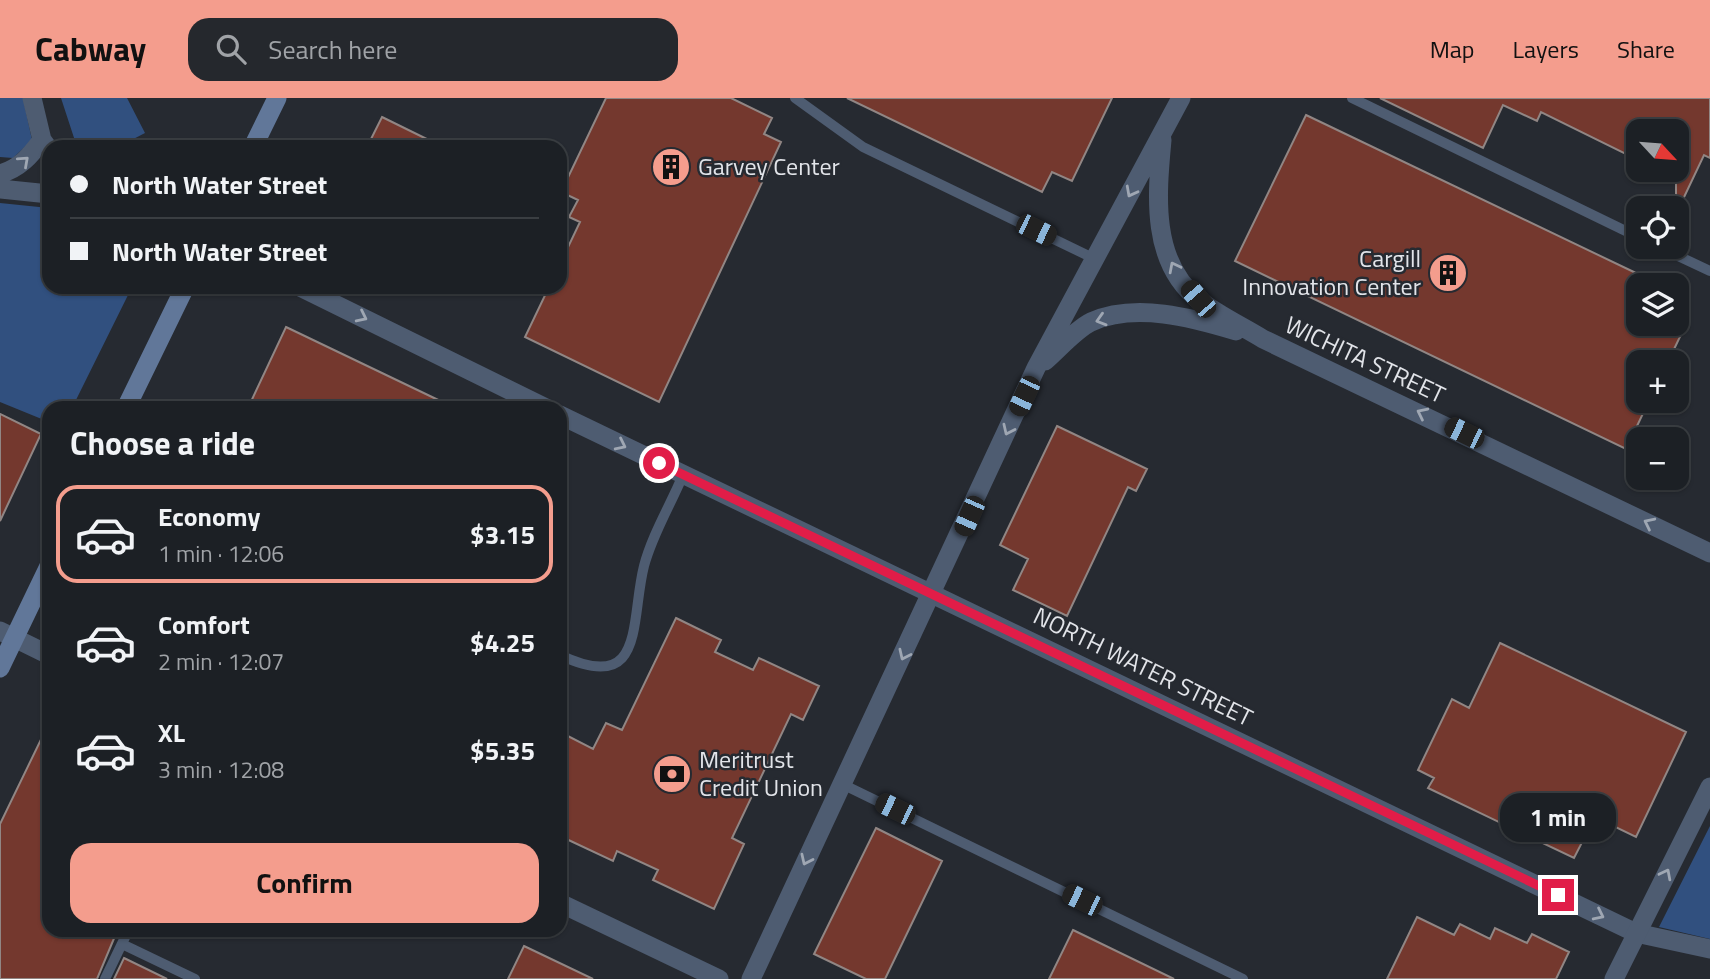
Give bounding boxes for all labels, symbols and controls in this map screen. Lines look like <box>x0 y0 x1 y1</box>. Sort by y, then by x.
search box <box>188 18 678 81</box>
text: Cabway <box>35 24 146 74</box>
icon: search <box>212 30 250 68</box>
text: Search here <box>268 30 397 69</box>
text: Map <box>1430 31 1475 67</box>
text: Layers <box>1513 31 1579 67</box>
text: Share <box>1617 31 1675 67</box>
north arrow <box>1626 119 1689 182</box>
map controls <box>1626 119 1689 490</box>
building icon: Garvey Center <box>650 146 692 188</box>
place label: Garvey Center <box>698 148 840 184</box>
one-way arrow <box>16 156 29 169</box>
text: North Water Street <box>112 165 327 204</box>
one-way arrow <box>1126 185 1139 197</box>
button: locate <box>1626 196 1689 259</box>
car <box>1013 211 1060 249</box>
text: North Water Street <box>112 232 327 271</box>
place label: Cargill Innovation Center <box>1242 240 1421 304</box>
building icon: Cargill Innovation Center <box>1427 252 1469 294</box>
one-way arrow <box>1168 262 1182 274</box>
button: layers <box>1626 273 1689 336</box>
car <box>1177 276 1220 322</box>
street label: WICHITA STREET <box>1279 306 1452 412</box>
one-way arrow <box>354 309 367 323</box>
one-way arrow <box>1095 311 1107 326</box>
button: + <box>1626 350 1689 413</box>
car <box>1006 373 1043 419</box>
one-way arrow <box>1417 407 1429 421</box>
car <box>1441 414 1488 452</box>
text: Choose a ride <box>70 419 255 467</box>
one-way arrow <box>1002 423 1016 435</box>
button: − <box>1626 427 1689 490</box>
one-way arrow <box>614 437 626 451</box>
route start <box>643 447 675 479</box>
car <box>951 493 988 539</box>
text: Economy <box>158 497 260 536</box>
icon: car <box>74 503 137 566</box>
text: $3.15 <box>470 515 535 554</box>
one-way arrow <box>1643 517 1656 531</box>
text: 1 min · 12:06 <box>158 536 284 571</box>
street label: NORTH WATER STREET <box>1028 597 1260 735</box>
text: Comfort <box>158 605 250 644</box>
icon: car <box>74 611 137 674</box>
text: $4.25 <box>470 623 535 662</box>
text: 2 min · 12:07 <box>158 644 284 679</box>
one-way arrow <box>898 648 912 660</box>
text: XL <box>158 713 185 752</box>
icon: car <box>74 719 137 782</box>
text: $5.35 <box>470 731 535 770</box>
place label: Meritrust Credit Union <box>699 741 823 805</box>
text: 3 min · 12:08 <box>158 752 284 787</box>
bank icon: Meritrust Credit Union <box>651 753 693 795</box>
car <box>872 790 919 828</box>
callout: 1 min <box>1500 794 1616 842</box>
text: 1 min <box>1530 800 1586 835</box>
button: Confirm <box>70 843 539 923</box>
one-way arrow <box>800 853 814 866</box>
one-way arrow <box>1658 869 1672 881</box>
route end <box>1542 879 1574 911</box>
car <box>1059 881 1106 919</box>
one-way arrow <box>1592 906 1604 920</box>

